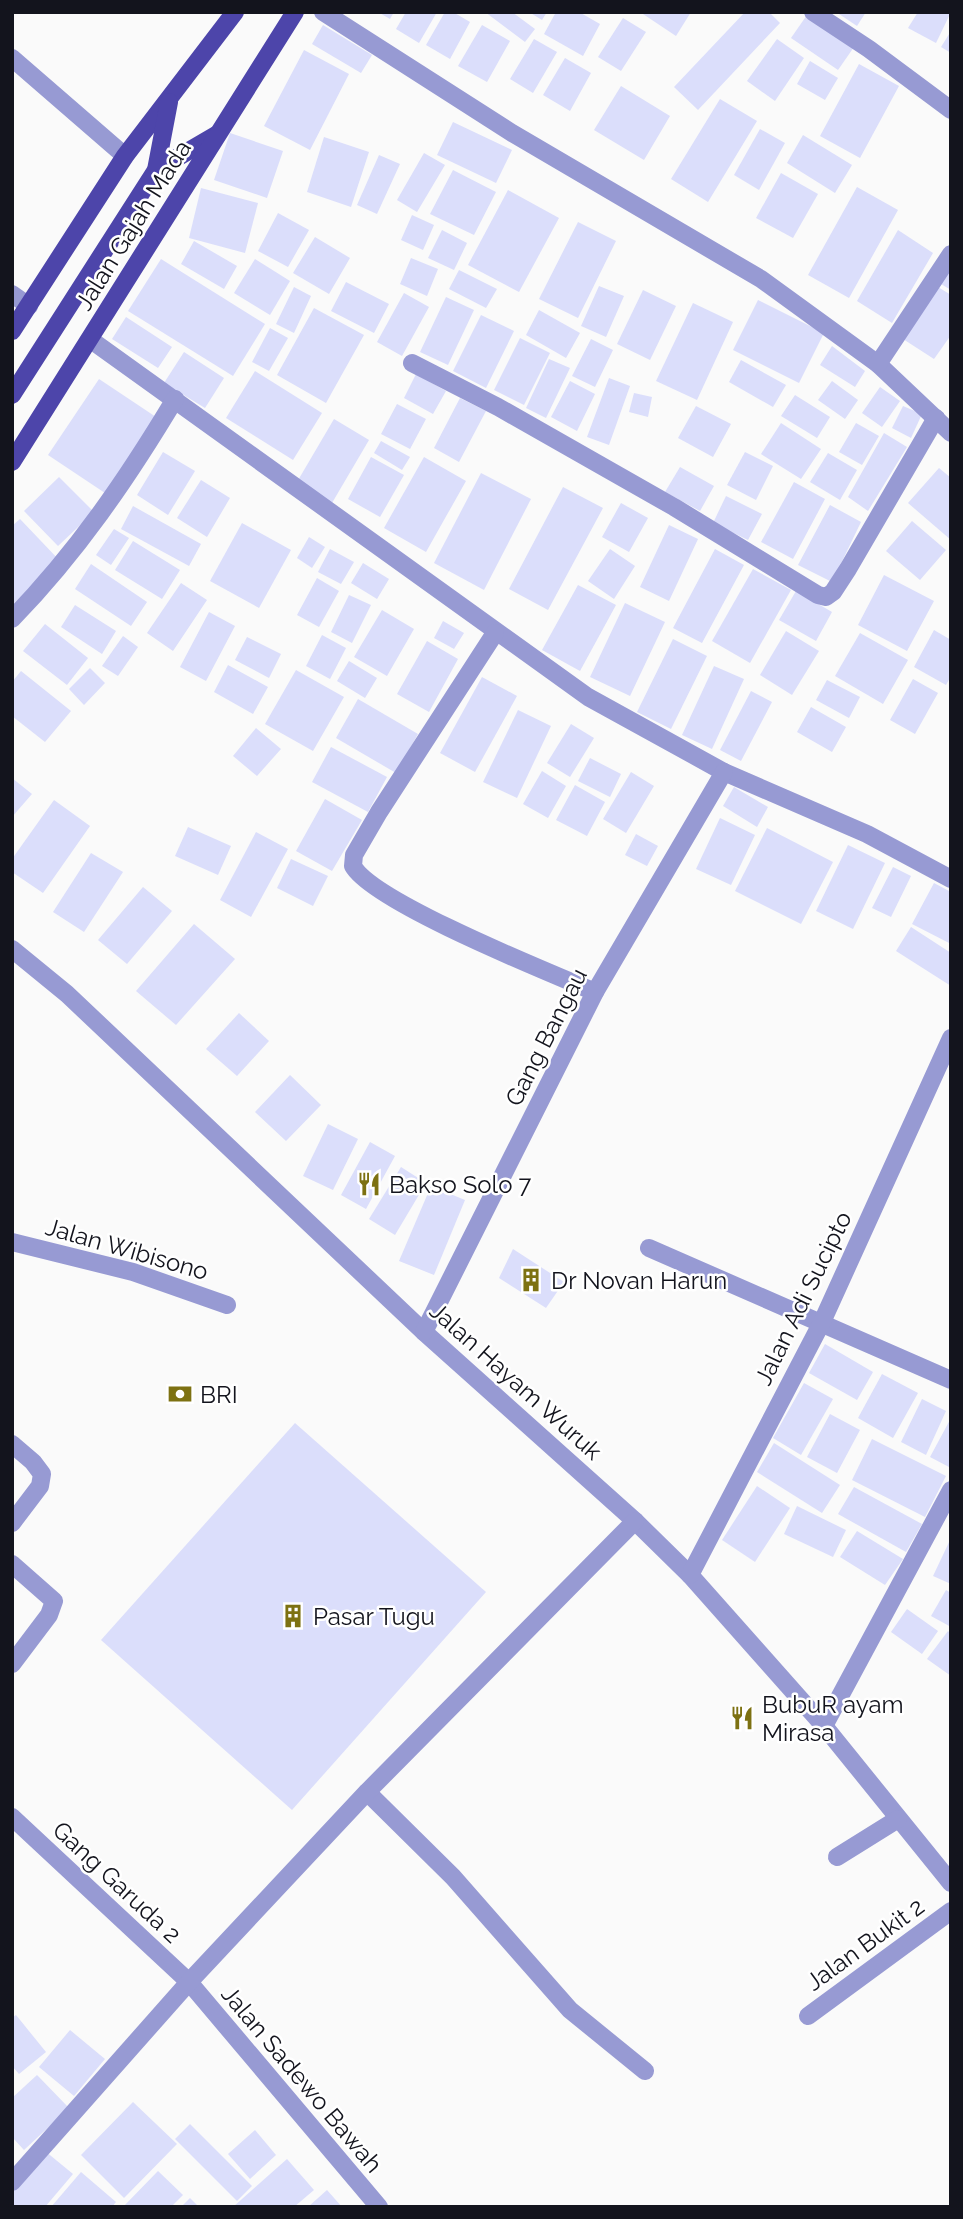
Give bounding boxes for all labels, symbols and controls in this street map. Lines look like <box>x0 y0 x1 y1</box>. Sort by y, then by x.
street label: Jalan Gajah Mada <box>69 135 197 315</box>
street label: Gang Bangau <box>499 963 593 1111</box>
restaurant icon: Bakso Solo 7 <box>355 1170 383 1198</box>
place label: Bakso Solo 7 <box>389 1170 532 1199</box>
street label: Jalan Adi Sucipto <box>748 1206 858 1390</box>
street label: Jalan Wibisono <box>42 1212 212 1286</box>
building icon: Dr Novan Harun <box>517 1266 545 1294</box>
place label: Dr Novan Harun <box>551 1266 727 1295</box>
street label: Jalan Hayam Wuruk <box>424 1296 608 1466</box>
bank icon: BRI <box>166 1380 194 1408</box>
place label: BRI <box>200 1380 238 1409</box>
building icon: Pasar Tugu <box>279 1602 307 1630</box>
place label: Pasar Tugu <box>313 1602 435 1631</box>
place label: BubuR ayam Mirasa <box>762 1690 904 1747</box>
restaurant icon: BubuR ayam Mirasa <box>728 1704 756 1732</box>
street label: Gang Garuda 2 <box>47 1815 187 1949</box>
street label: Jalan Bukit 2 <box>800 1891 930 1997</box>
street label: Jalan Sadewo Bawah <box>215 1980 389 2178</box>

